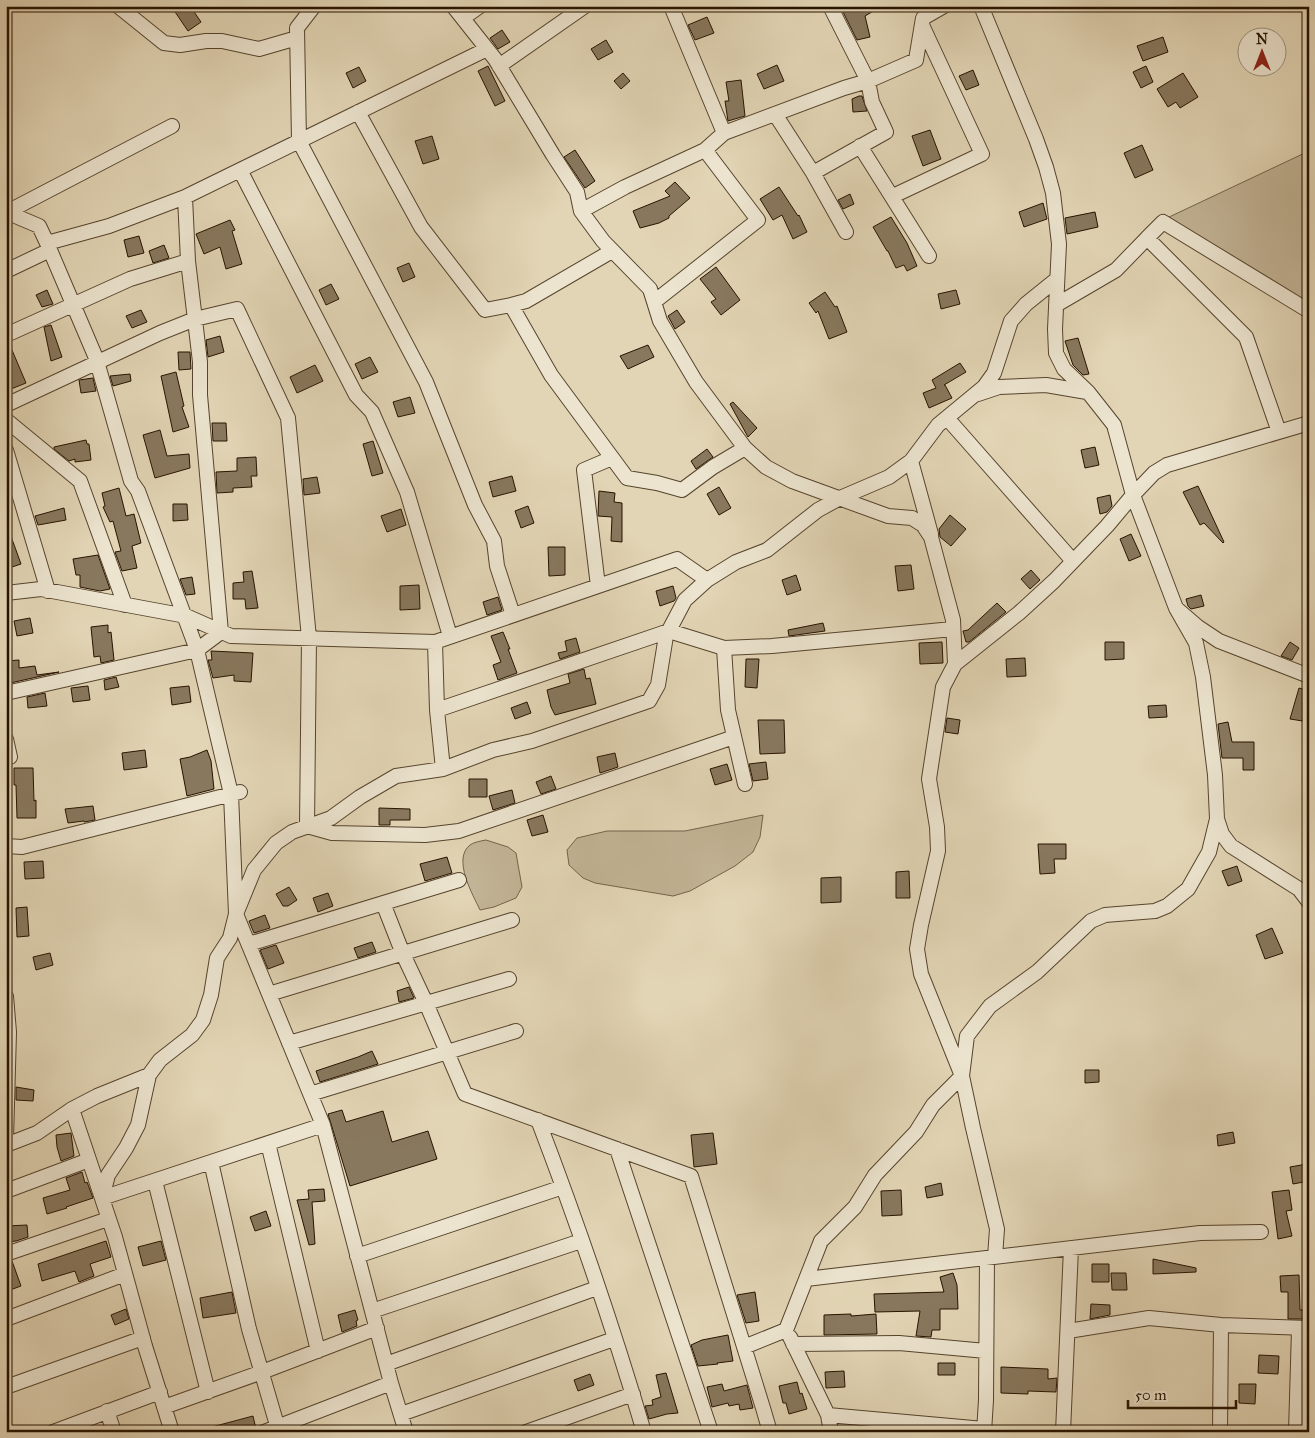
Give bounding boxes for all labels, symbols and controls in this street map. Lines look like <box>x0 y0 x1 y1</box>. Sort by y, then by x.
north arrow <box>1238 28 1288 78</box>
text: N <box>1256 31 1268 48</box>
scale bar <box>1128 1378 1235 1410</box>
text: 50 m <box>1135 1386 1167 1404</box>

